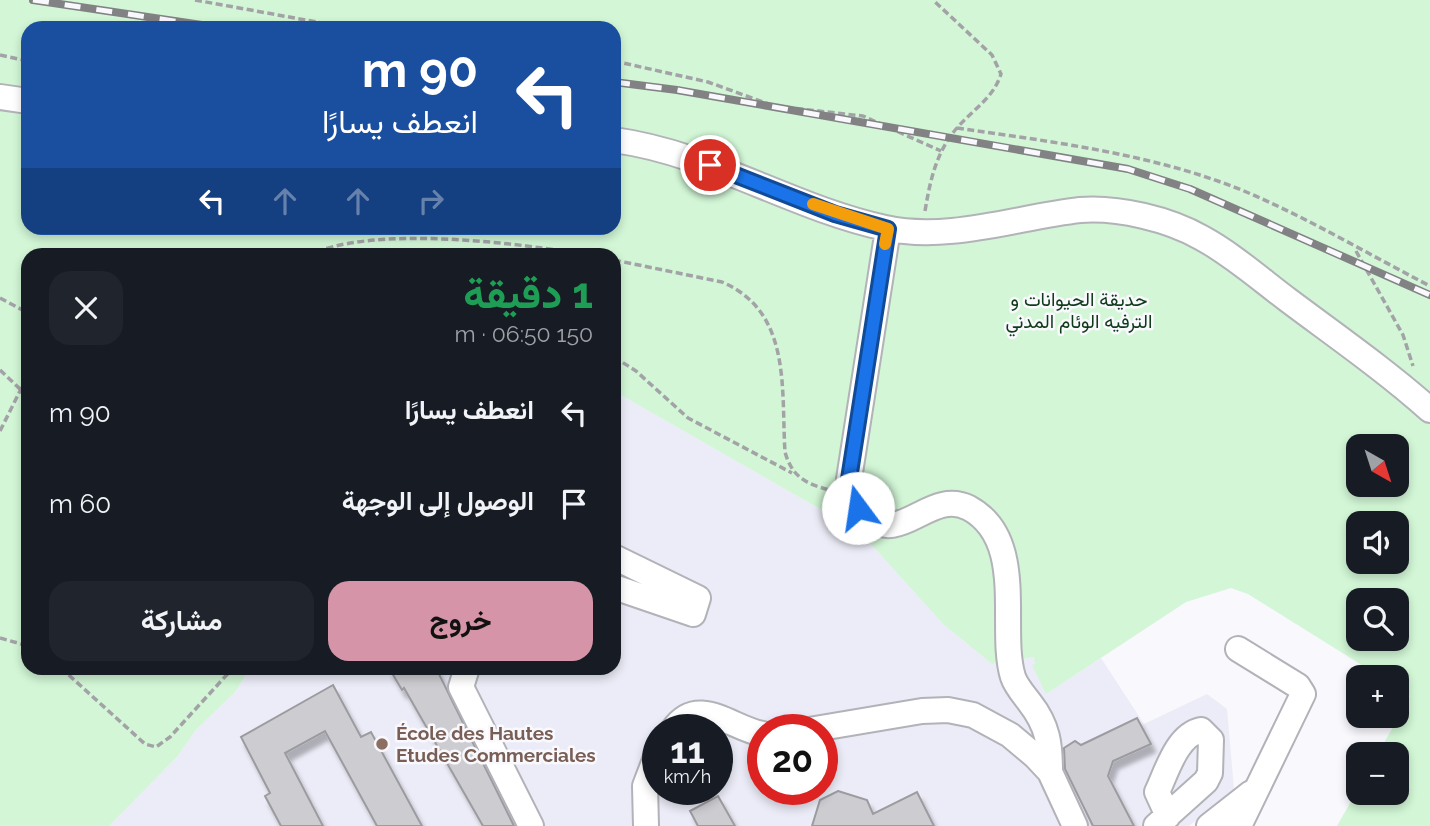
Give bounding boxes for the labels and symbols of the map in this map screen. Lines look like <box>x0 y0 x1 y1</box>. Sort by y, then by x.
pin <box>680 135 740 195</box>
park label: حديقة الحيوانات و الترفيه الوئام المدني <box>1006 288 1152 337</box>
north arrow <box>1346 434 1409 497</box>
position arrow <box>821 471 895 545</box>
speed limit sign: 20 <box>747 714 838 805</box>
place label: École des Hautes Etudes Commerciales <box>396 722 596 766</box>
marker: École des Hautes Etudes Commerciales <box>374 736 390 752</box>

